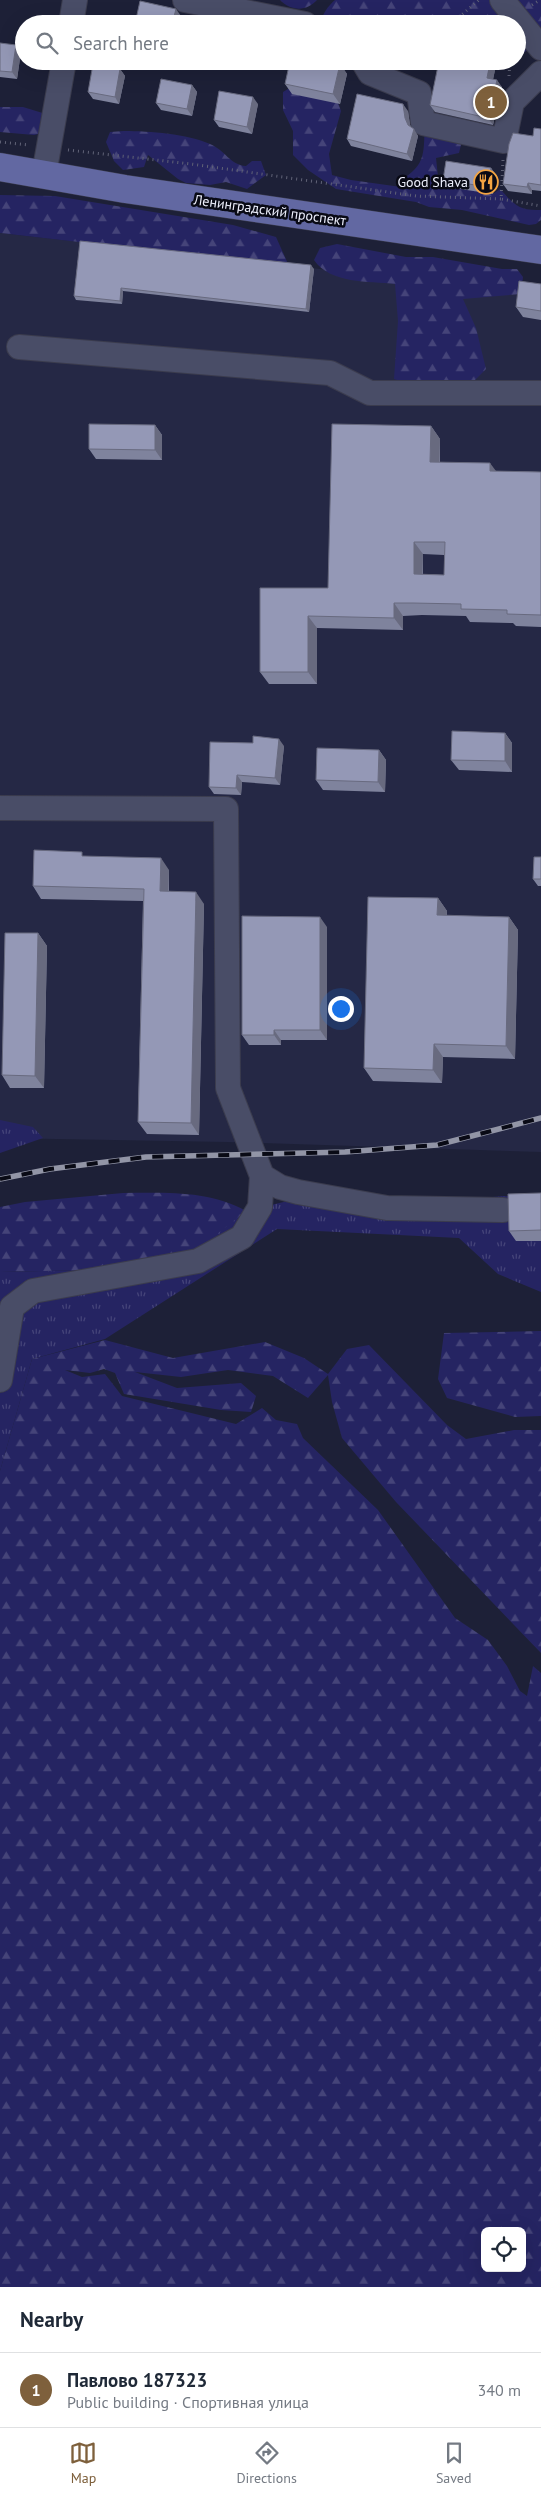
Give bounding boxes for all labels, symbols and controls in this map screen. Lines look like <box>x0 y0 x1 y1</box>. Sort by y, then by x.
search box <box>15 15 526 70</box>
icon: search <box>33 29 61 57</box>
text: Search here <box>73 31 169 55</box>
pin: 1 <box>475 83 507 121</box>
restaurant icon: Good Shava <box>473 169 499 195</box>
place label: Good Shava <box>397 173 468 191</box>
street label: Ленинградский проспект <box>192 190 348 230</box>
your location <box>328 996 354 1022</box>
map controls <box>481 2227 526 2272</box>
button: locate <box>481 2227 526 2272</box>
text: Nearby <box>20 2306 83 2333</box>
text: Павлово 187323 <box>67 2368 207 2392</box>
text: 1 <box>31 2380 41 2400</box>
text: 340 m <box>478 2380 521 2400</box>
text: Public building · Спортивная улица <box>67 2392 309 2412</box>
tab: Map <box>69 2439 97 2487</box>
tab: Directions <box>236 2439 297 2487</box>
tab: Saved <box>436 2439 472 2487</box>

